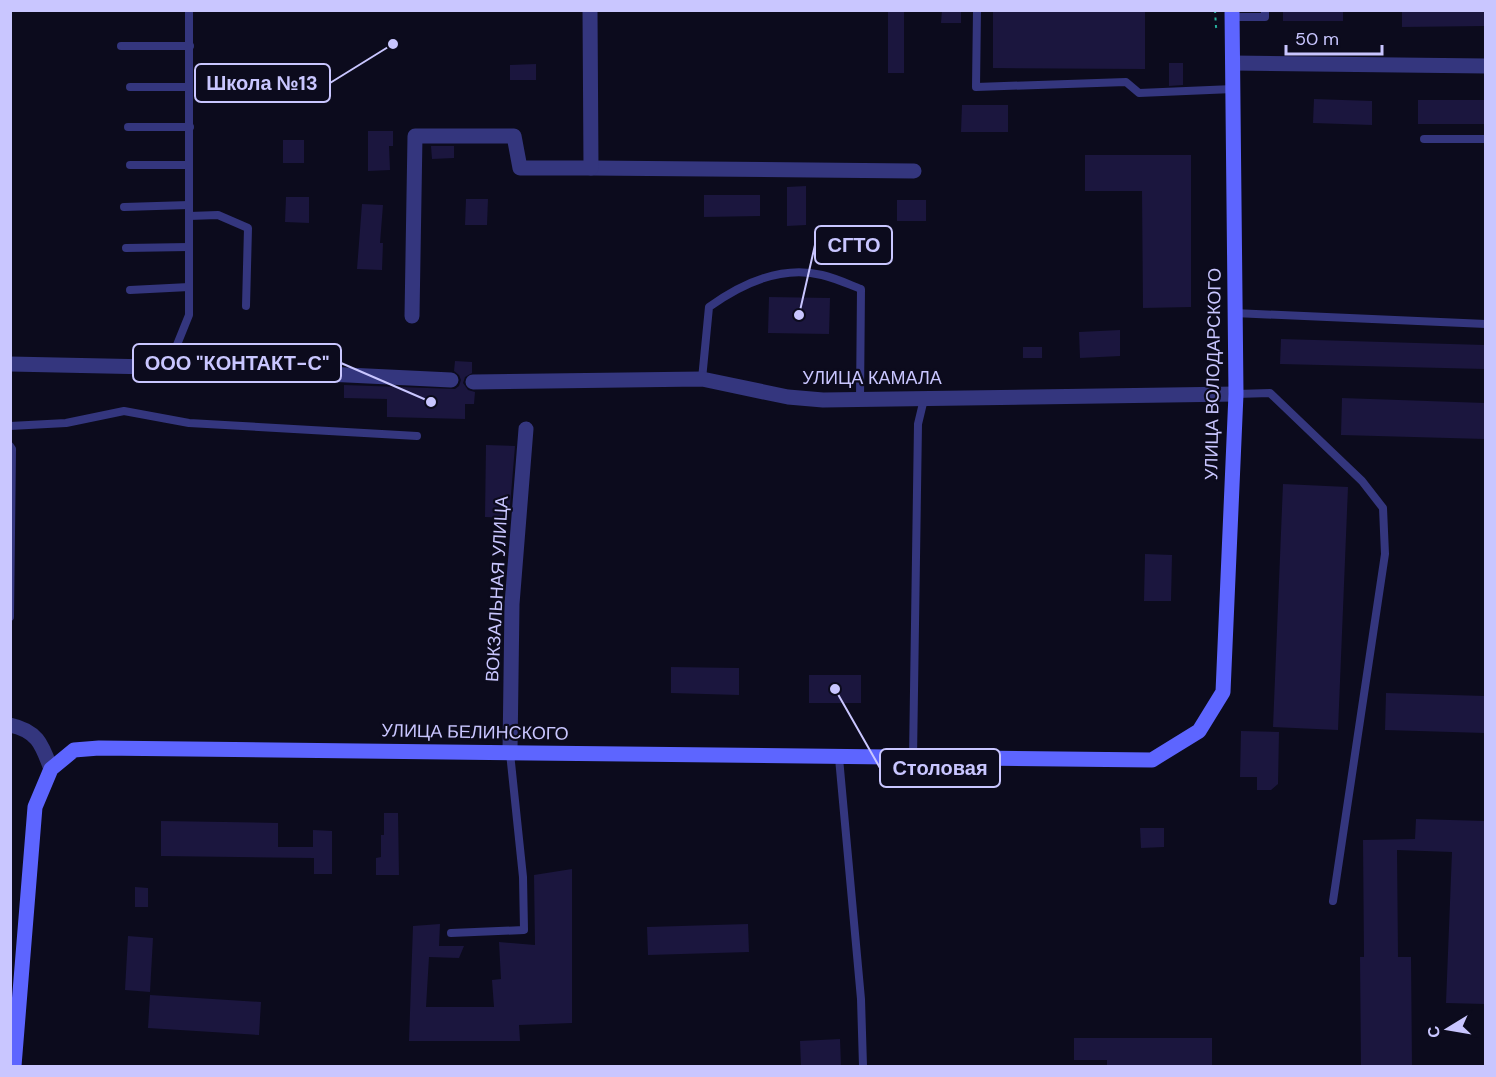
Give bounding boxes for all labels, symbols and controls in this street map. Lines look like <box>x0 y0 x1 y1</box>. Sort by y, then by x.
scale bar <box>1286 18 1382 56</box>
text: 50 m <box>1295 27 1339 51</box>
callout: Школа №13 <box>195 64 330 102</box>
text: Школа №13 <box>206 70 318 96</box>
callout: СГТО <box>815 226 892 264</box>
text: СГТО <box>827 232 881 258</box>
street label: УЛИЦА ВОЛОДАРСКОГО <box>1199 268 1227 480</box>
callout: ООО "КОНТАКТ-С" <box>133 344 341 382</box>
text: ООО "КОНТАКТ-С" <box>145 350 329 376</box>
street label: УЛИЦА КАМАЛА <box>802 366 942 390</box>
street label: ВОКЗАЛЬНАЯ УЛИЦА <box>480 495 514 683</box>
street label: УЛИЦА БЕЛИНСКОГО <box>381 718 569 746</box>
callout: Столовая <box>880 749 1000 787</box>
text: Столовая <box>892 755 988 781</box>
north arrow <box>1418 999 1478 1059</box>
text: С <box>1422 1024 1445 1039</box>

